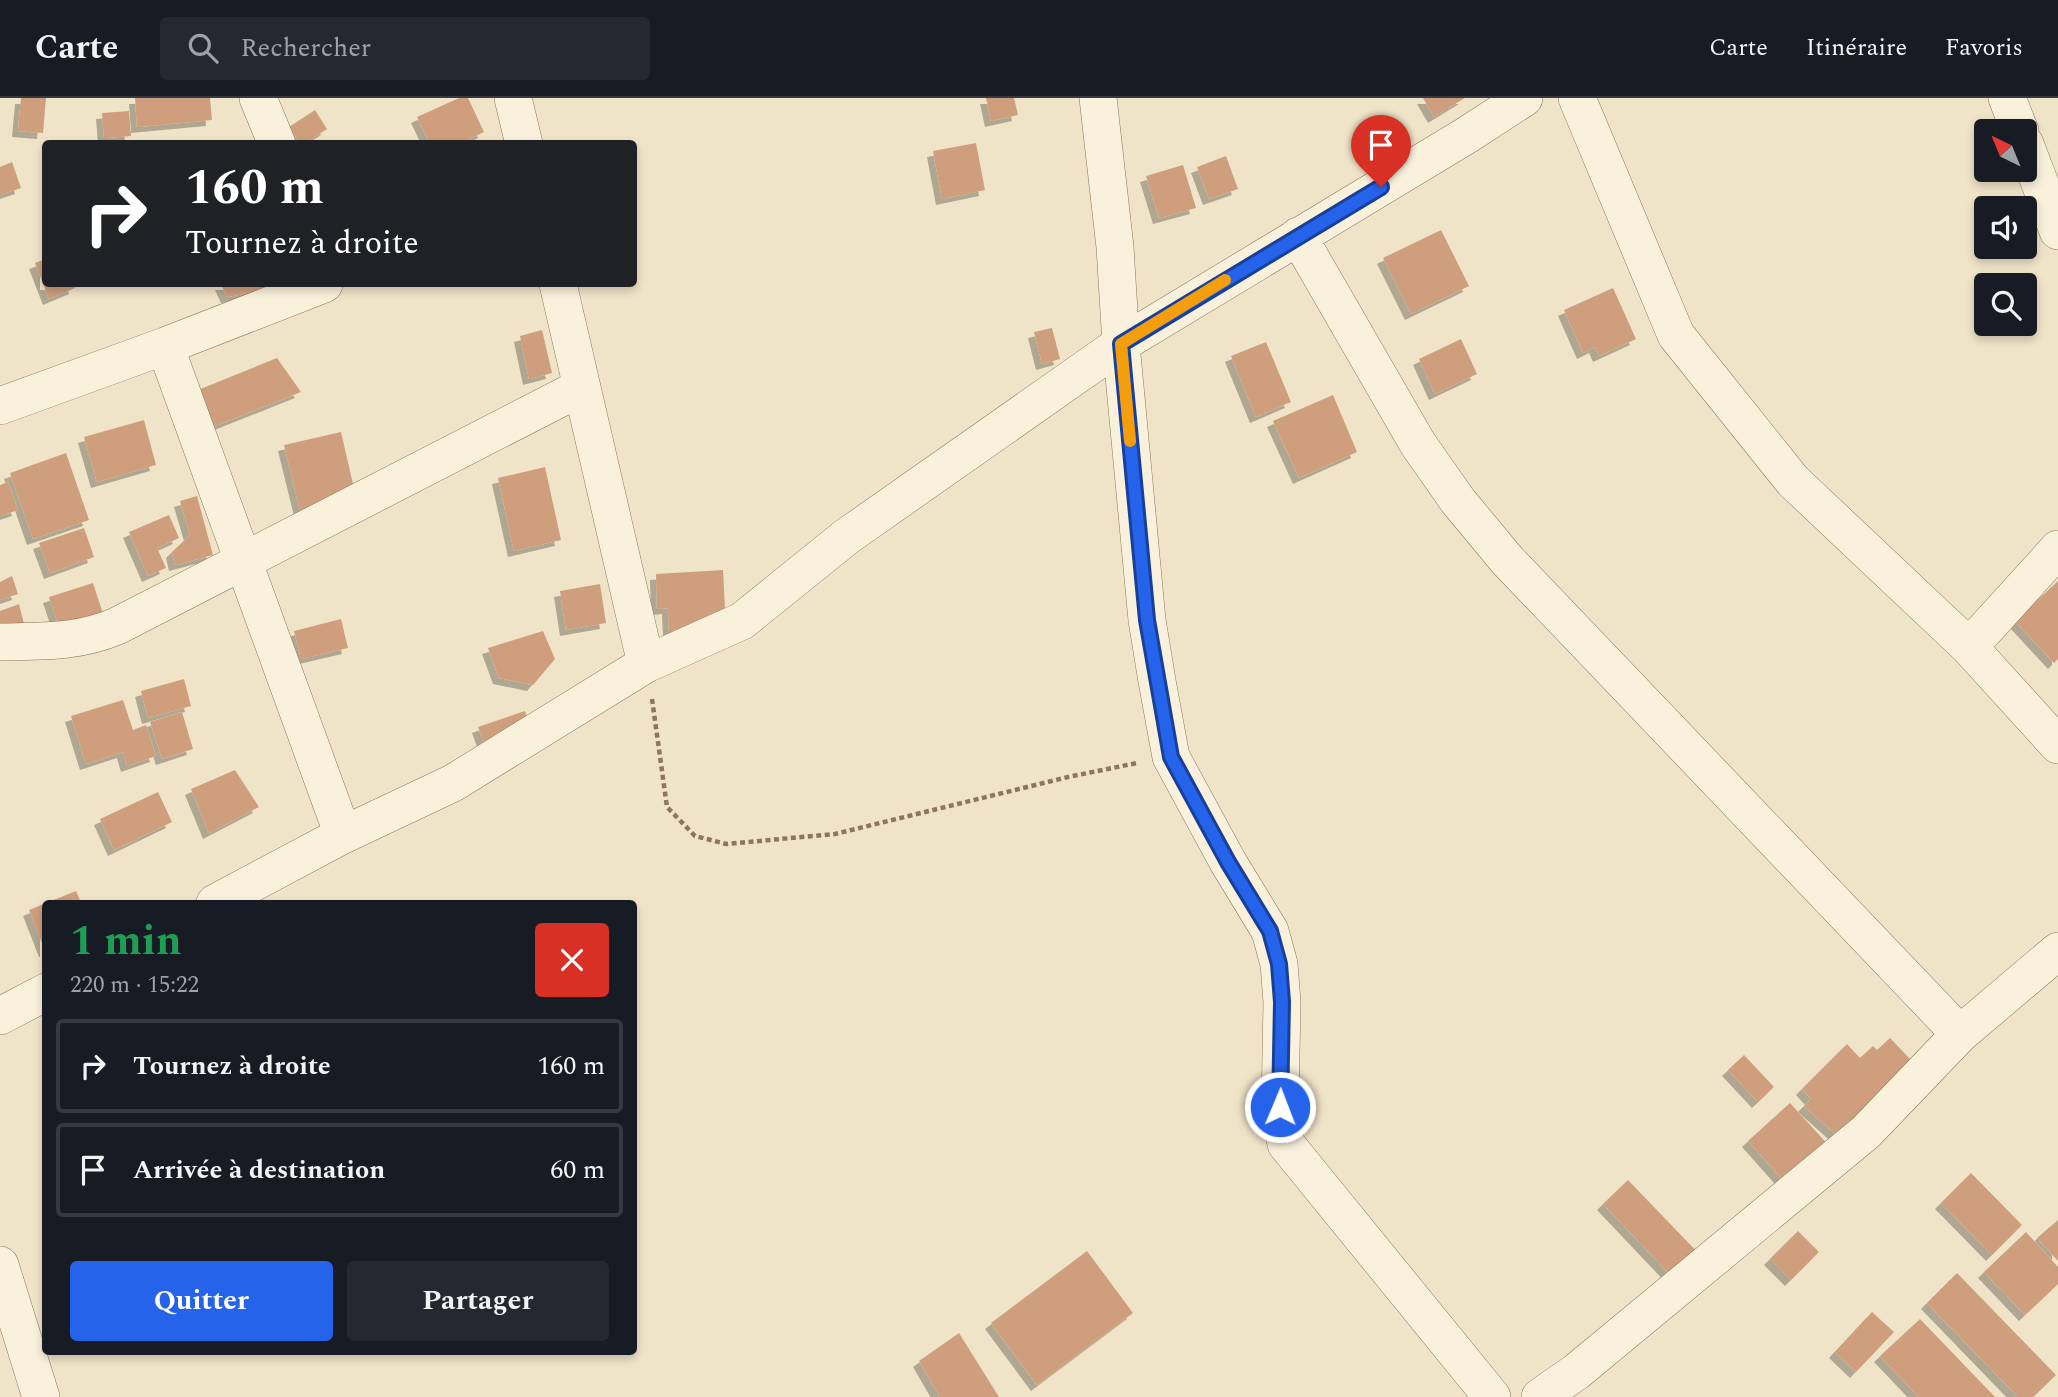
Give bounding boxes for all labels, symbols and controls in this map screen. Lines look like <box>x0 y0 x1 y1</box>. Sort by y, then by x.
search box <box>160 17 650 80</box>
text: Carte <box>35 23 118 73</box>
text: Rechercher <box>240 28 371 68</box>
icon: search <box>184 29 222 67</box>
text: Carte <box>1709 30 1768 66</box>
text: Itinéraire <box>1806 30 1907 66</box>
text: Favoris <box>1945 30 2023 66</box>
pin <box>1351 115 1411 187</box>
north arrow <box>1974 119 2037 182</box>
map controls <box>1974 119 2037 336</box>
icon: arrive <box>1362 126 1400 164</box>
text: 160 m <box>185 151 324 226</box>
icon: right <box>70 168 161 259</box>
button: sound <box>1974 196 2037 259</box>
text: Tournez à droite <box>185 219 419 268</box>
button: search <box>1974 273 2037 336</box>
text: 1 min <box>70 910 182 973</box>
button: close <box>535 923 609 997</box>
text: 220 m · 15:22 <box>70 968 199 1003</box>
text: Tournez à droite <box>133 1046 331 1086</box>
text: 160 m <box>537 1046 605 1086</box>
icon: right <box>74 1047 112 1085</box>
position arrow <box>1243 1070 1317 1144</box>
text: Arrivée à destination <box>133 1150 385 1190</box>
text: 60 m <box>550 1150 605 1190</box>
icon: arrive <box>74 1151 112 1189</box>
button: Quitter <box>70 1261 333 1341</box>
button: Partager <box>347 1261 609 1341</box>

